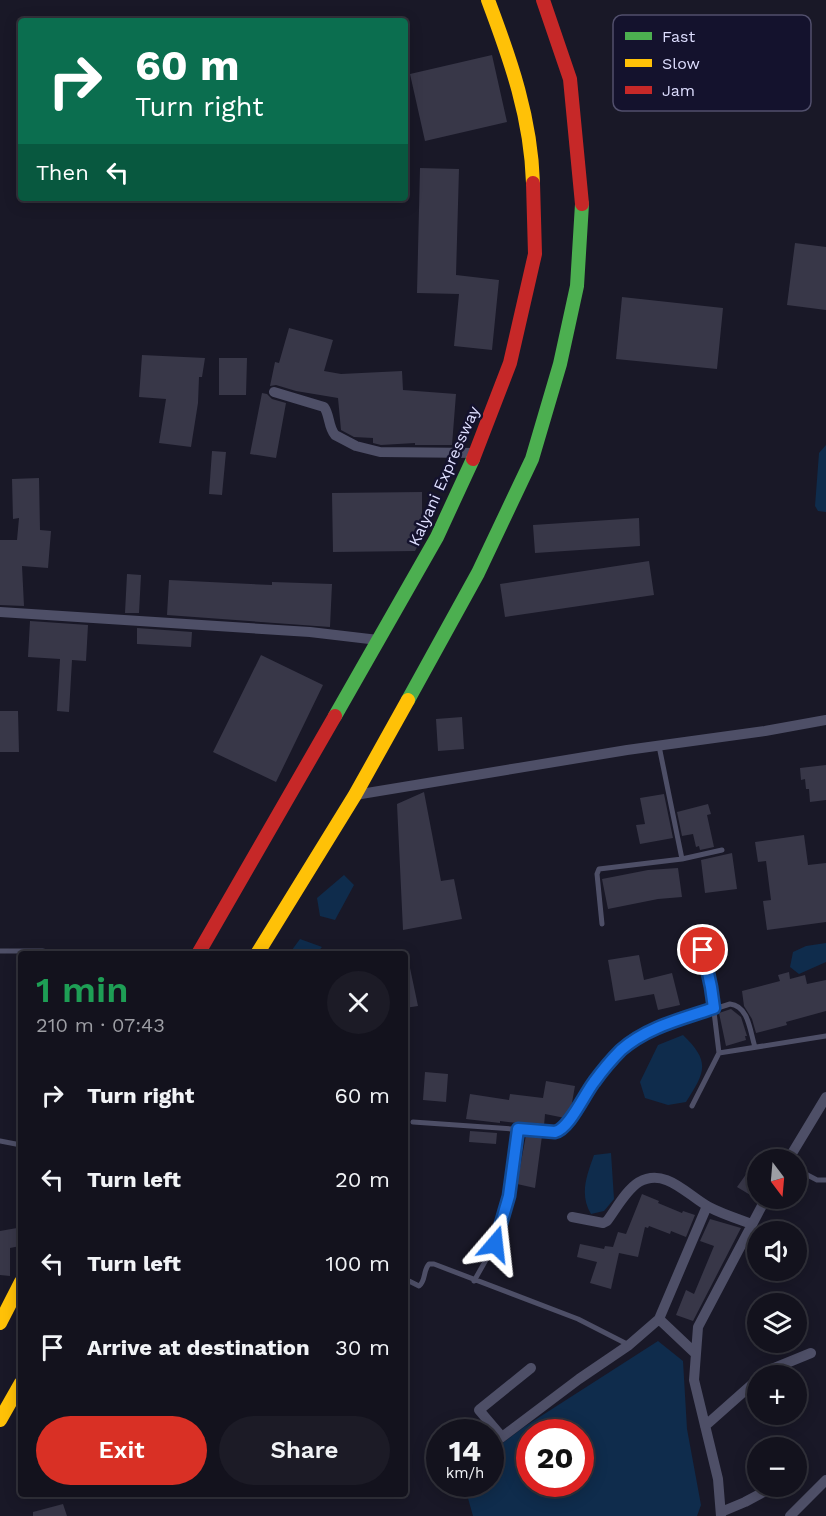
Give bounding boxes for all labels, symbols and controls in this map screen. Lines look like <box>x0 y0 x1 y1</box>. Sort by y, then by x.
legend <box>613 15 811 111</box>
text: Fast <box>662 27 695 46</box>
text: 60 m <box>135 41 239 90</box>
icon: right <box>36 42 114 120</box>
text: Slow <box>662 54 700 73</box>
text: Jam <box>662 81 695 100</box>
text: Turn right <box>135 91 264 123</box>
icon: left <box>101 156 134 189</box>
text: Then <box>36 160 89 185</box>
street label: Kalyani Expressway <box>405 402 484 549</box>
pin <box>677 924 728 975</box>
icon: arrive <box>686 933 719 966</box>
text: 1 min <box>36 969 128 1011</box>
button: close <box>327 971 390 1034</box>
text: 210 m · 07:43 <box>36 1013 165 1037</box>
icon: right <box>36 1079 69 1112</box>
text: Turn right <box>87 1083 194 1108</box>
text: 60 m <box>334 1083 390 1108</box>
north arrow <box>747 1149 807 1209</box>
map controls <box>747 1149 807 1497</box>
icon: left <box>36 1163 69 1196</box>
text: Turn left <box>87 1167 181 1192</box>
text: 20 m <box>335 1167 390 1192</box>
position arrow <box>463 1212 527 1276</box>
button: sound <box>747 1221 807 1281</box>
icon: left <box>36 1247 69 1280</box>
text: Turn left <box>87 1251 181 1276</box>
text: 100 m <box>326 1251 390 1276</box>
button: layers <box>747 1293 807 1353</box>
icon: arrive <box>36 1331 69 1364</box>
text: Arrive at destination <box>87 1335 310 1360</box>
text: 30 m <box>335 1335 390 1360</box>
button: + <box>747 1365 807 1425</box>
button: Exit <box>36 1416 207 1485</box>
button: Share <box>219 1416 390 1485</box>
speed limit sign: 20 <box>516 1419 594 1497</box>
text: 14 <box>449 1433 481 1468</box>
button: − <box>747 1437 807 1497</box>
text: km/h <box>446 1464 484 1482</box>

